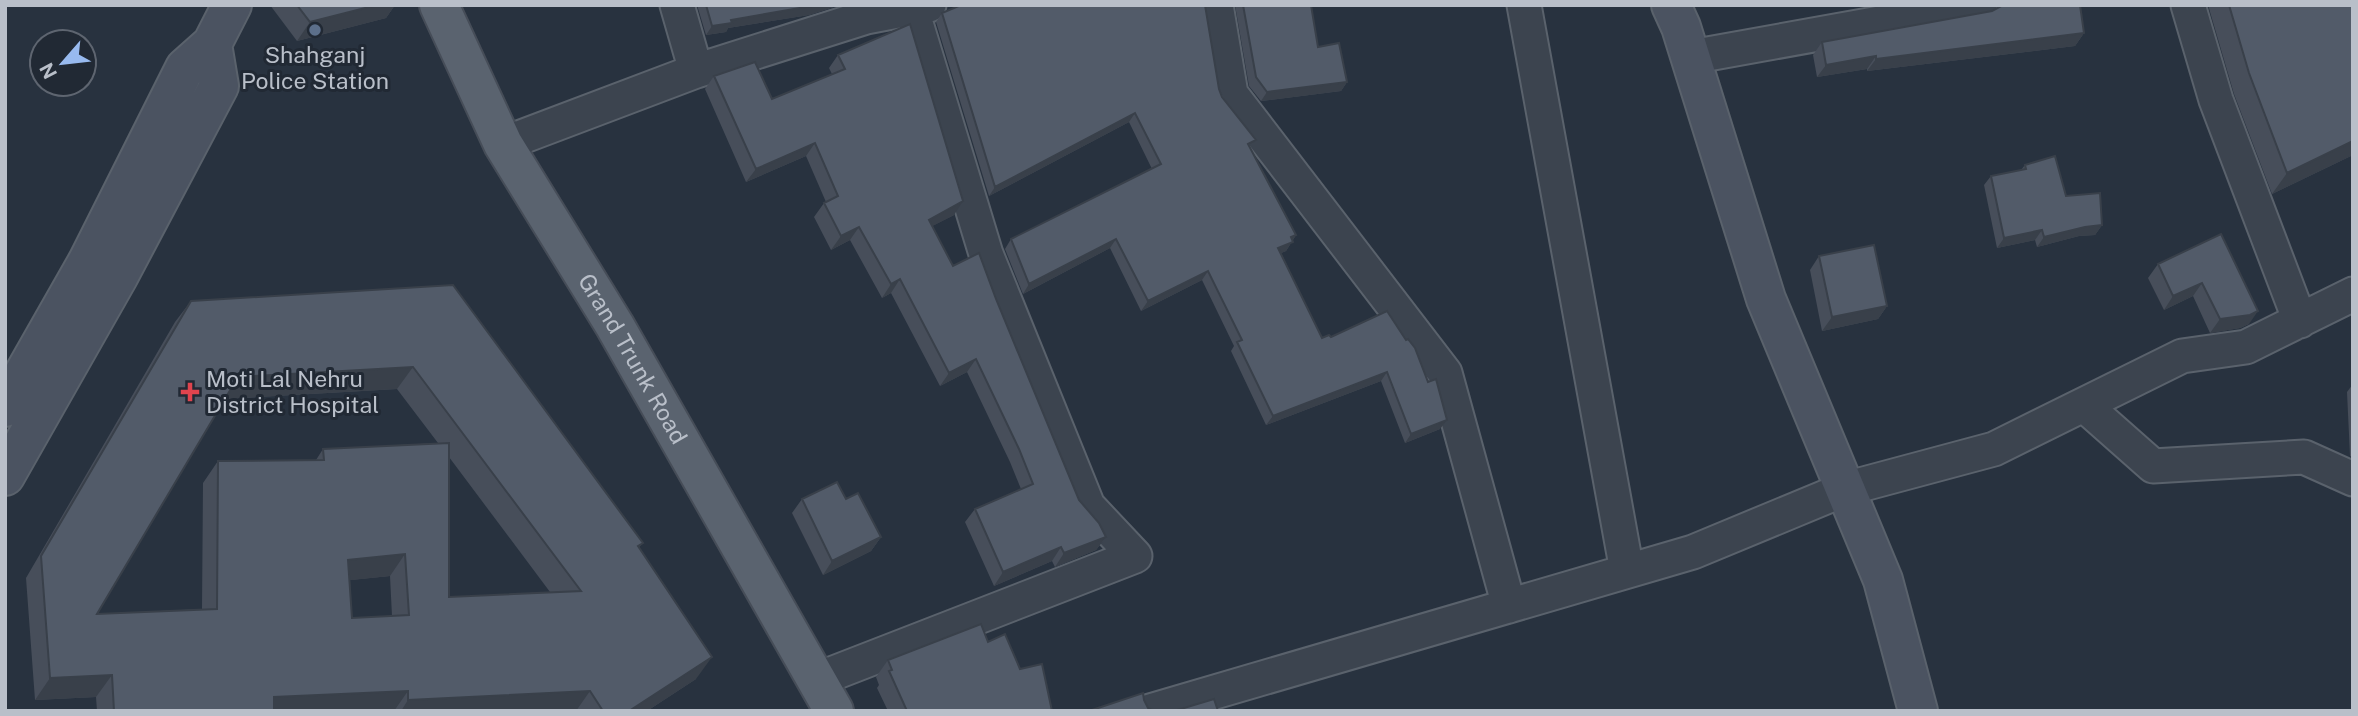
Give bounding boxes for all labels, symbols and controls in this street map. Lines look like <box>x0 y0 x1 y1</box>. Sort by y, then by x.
marker: Shahganj Police Station <box>307 22 323 38</box>
north arrow <box>28 28 98 98</box>
place label: Shahganj Police Station <box>241 41 389 94</box>
text: N <box>35 59 61 83</box>
street label: Grand Trunk Road <box>573 268 693 448</box>
place label: Moti Lal Nehru District Hospital <box>206 365 379 418</box>
marker: Moti Lal Nehru District Hospital <box>180 382 200 402</box>

